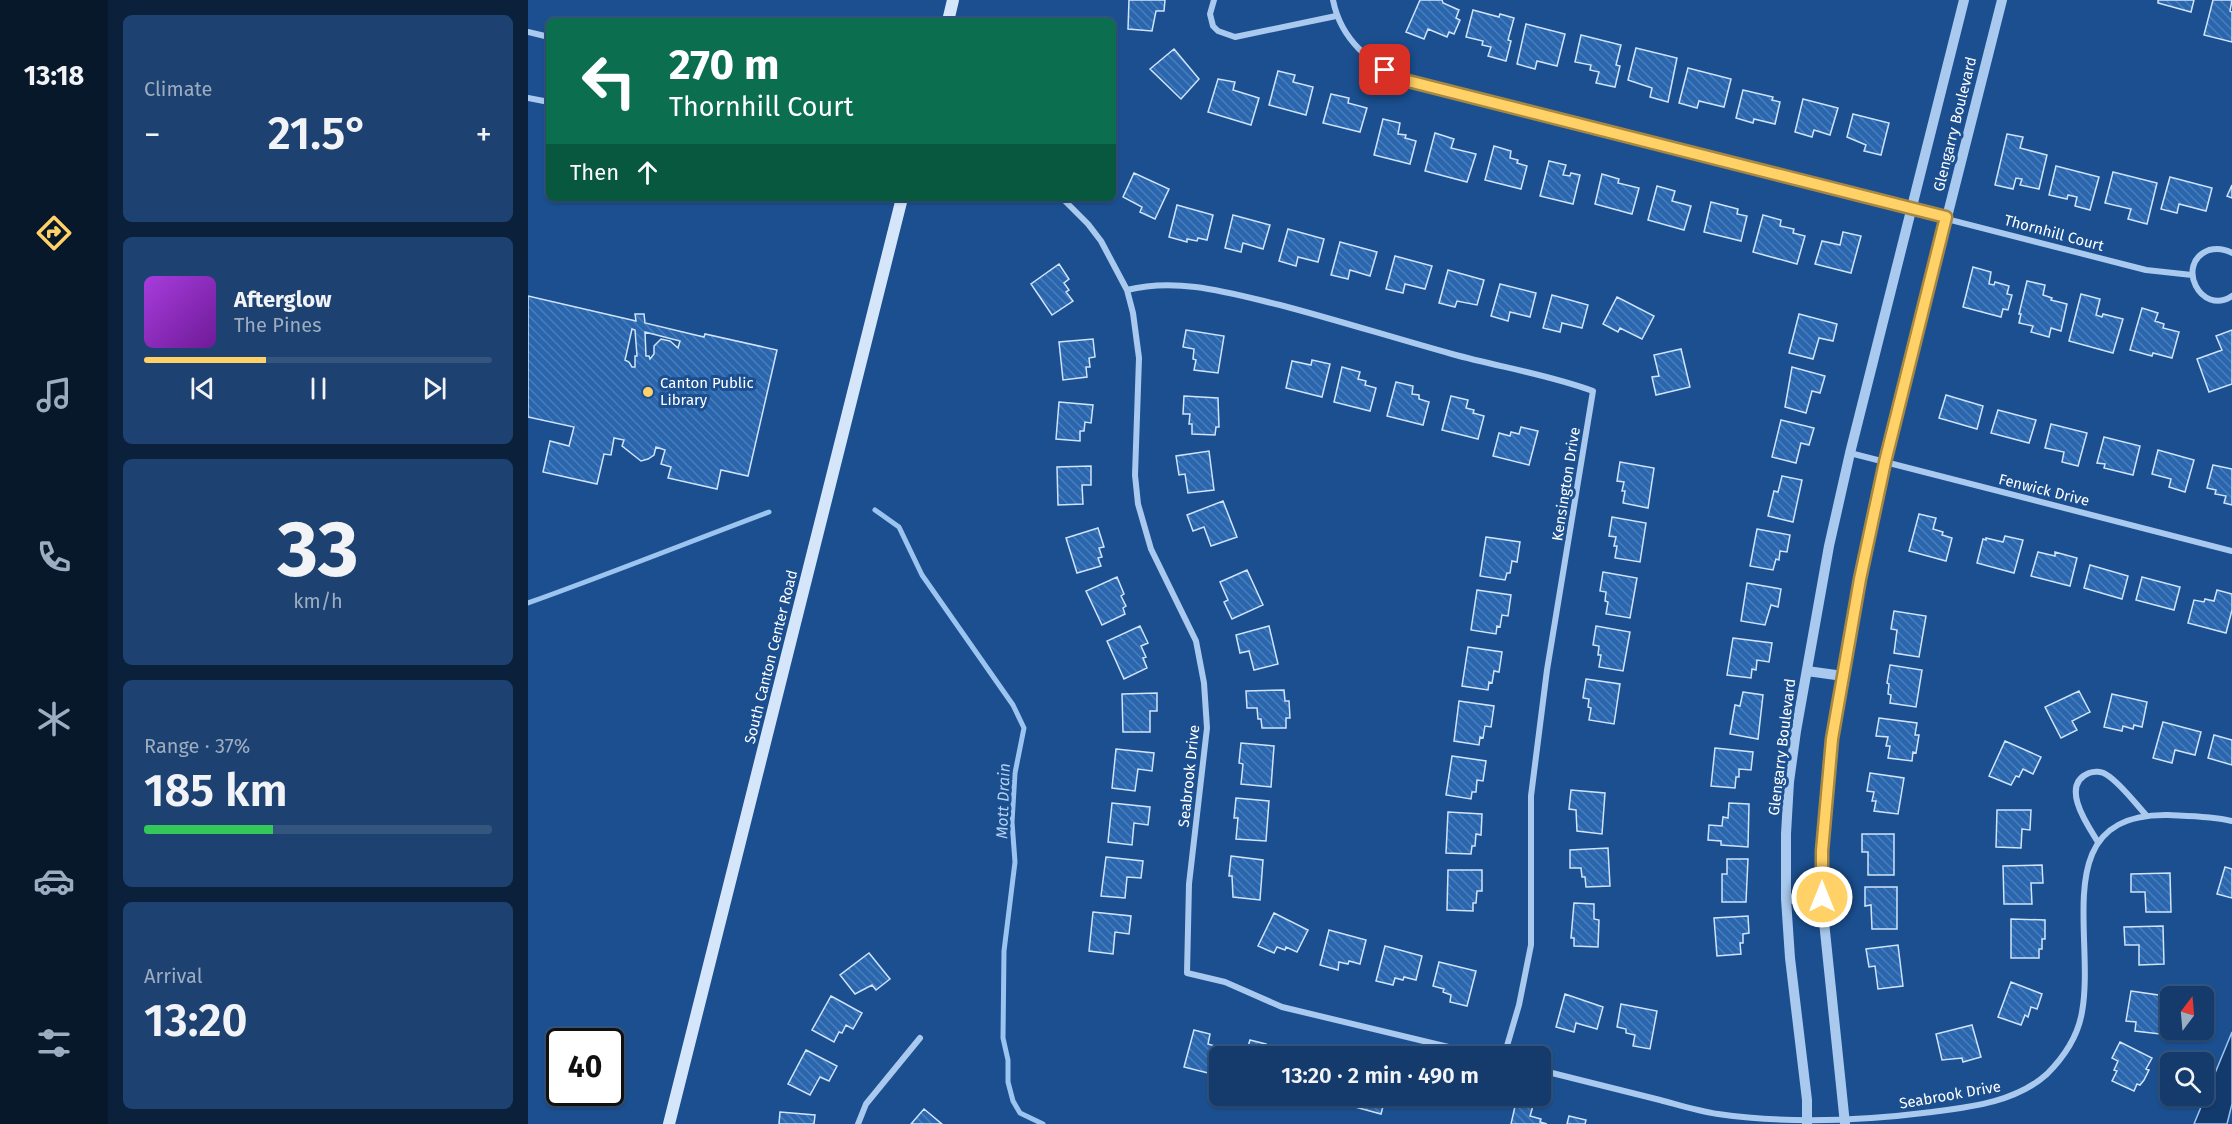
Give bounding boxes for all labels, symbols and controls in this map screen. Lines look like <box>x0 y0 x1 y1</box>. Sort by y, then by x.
text: 270 m <box>669 40 780 90</box>
icon: left <box>570 42 648 120</box>
pin <box>1359 44 1410 95</box>
icon: arrive <box>1368 53 1401 86</box>
street label: Glengarry Boulevard <box>1930 55 1980 193</box>
text: 13:18 <box>24 60 84 92</box>
text: Climate <box>144 77 212 101</box>
text: Thornhill Court <box>669 91 853 123</box>
text: 21.5° <box>268 107 368 161</box>
text: − <box>144 115 161 155</box>
text: + <box>476 115 492 155</box>
icon: ahead <box>631 156 664 189</box>
text: Then <box>570 159 619 186</box>
street label: Thornhill Court <box>2002 211 2106 255</box>
icon: directions <box>33 212 75 254</box>
text: Afterglow <box>234 286 331 313</box>
text: The Pines <box>234 313 321 337</box>
icon: previous <box>186 372 219 405</box>
icon: pause <box>302 372 335 405</box>
icon: next <box>418 372 451 405</box>
icon: music <box>33 374 75 416</box>
place label: Canton Public Library <box>660 374 754 409</box>
marker: Canton Public Library <box>641 385 655 399</box>
street label: Kensington Drive <box>1548 426 1584 542</box>
street label: Fenwick Drive <box>1997 470 2091 510</box>
text: 33 <box>277 503 359 597</box>
icon: phone <box>33 536 75 578</box>
street label: South Canton Center Road <box>741 568 801 746</box>
text: km/h <box>293 589 343 613</box>
street label: Glengarry Boulevard <box>1765 677 1799 817</box>
icon: climate <box>33 698 75 740</box>
street label: Seabrook Drive <box>1175 724 1203 828</box>
text: Range · 37% <box>144 734 250 758</box>
water label: Mott Drain <box>992 763 1014 839</box>
text: 185 km <box>144 764 288 818</box>
icon: car <box>33 860 75 902</box>
position arrow <box>1790 865 1854 929</box>
text: Arrival <box>144 964 203 988</box>
north arrow <box>2160 986 2214 1040</box>
map controls <box>2160 986 2214 1106</box>
text: 13:20 <box>144 994 248 1048</box>
icon: filters <box>33 1022 75 1064</box>
speed limit sign: 40 <box>546 1028 624 1106</box>
button: search <box>2160 1052 2214 1106</box>
text: 13:20 · 2 min · 490 m <box>1281 1062 1479 1089</box>
street label: Seabrook Drive <box>1898 1077 2002 1113</box>

